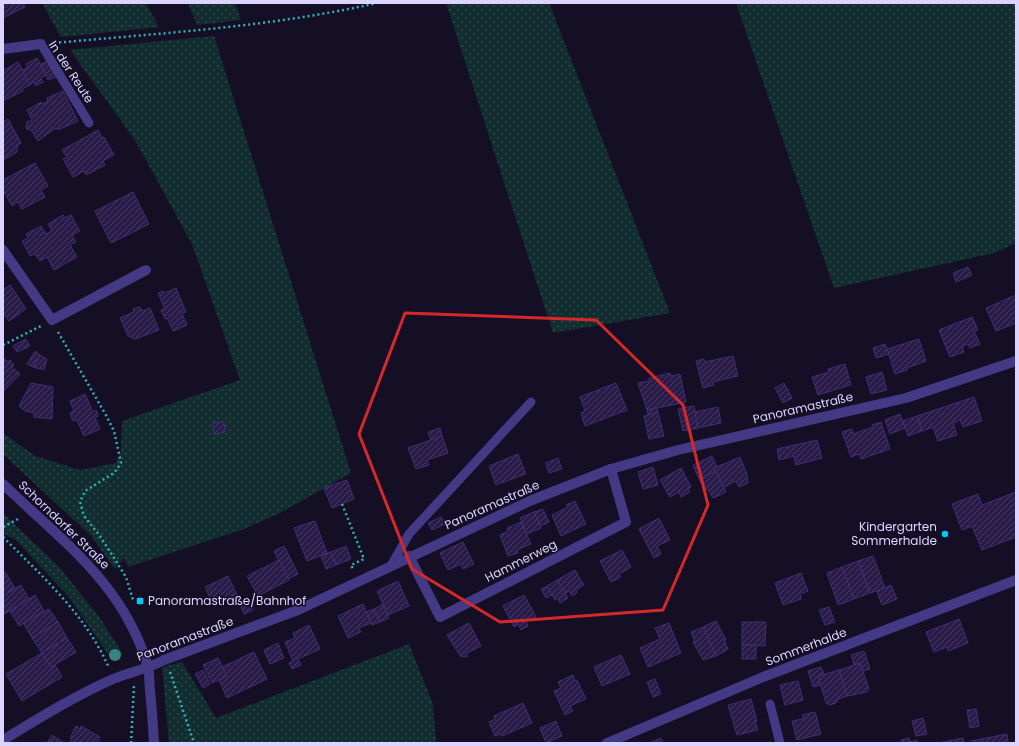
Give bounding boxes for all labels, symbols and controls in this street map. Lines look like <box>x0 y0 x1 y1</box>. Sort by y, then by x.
street label: In der Reute <box>45 37 98 106</box>
street label: Panoramastraße <box>751 388 855 427</box>
street label: Panoramastraße <box>442 476 542 533</box>
street label: Schorndorfer Straße <box>15 477 114 573</box>
place label: Kindergarten Sommerhalde <box>851 518 937 549</box>
marker: Kindergarten Sommerhalde <box>940 529 950 539</box>
street label: Hammerweg <box>482 535 560 586</box>
place label: Panoramastraße/Bahnhof <box>148 592 306 609</box>
marker: Panoramastraße/Bahnhof <box>135 596 145 606</box>
street label: Panoramastraße <box>134 612 236 665</box>
street label: Sommerhalde <box>763 623 849 670</box>

